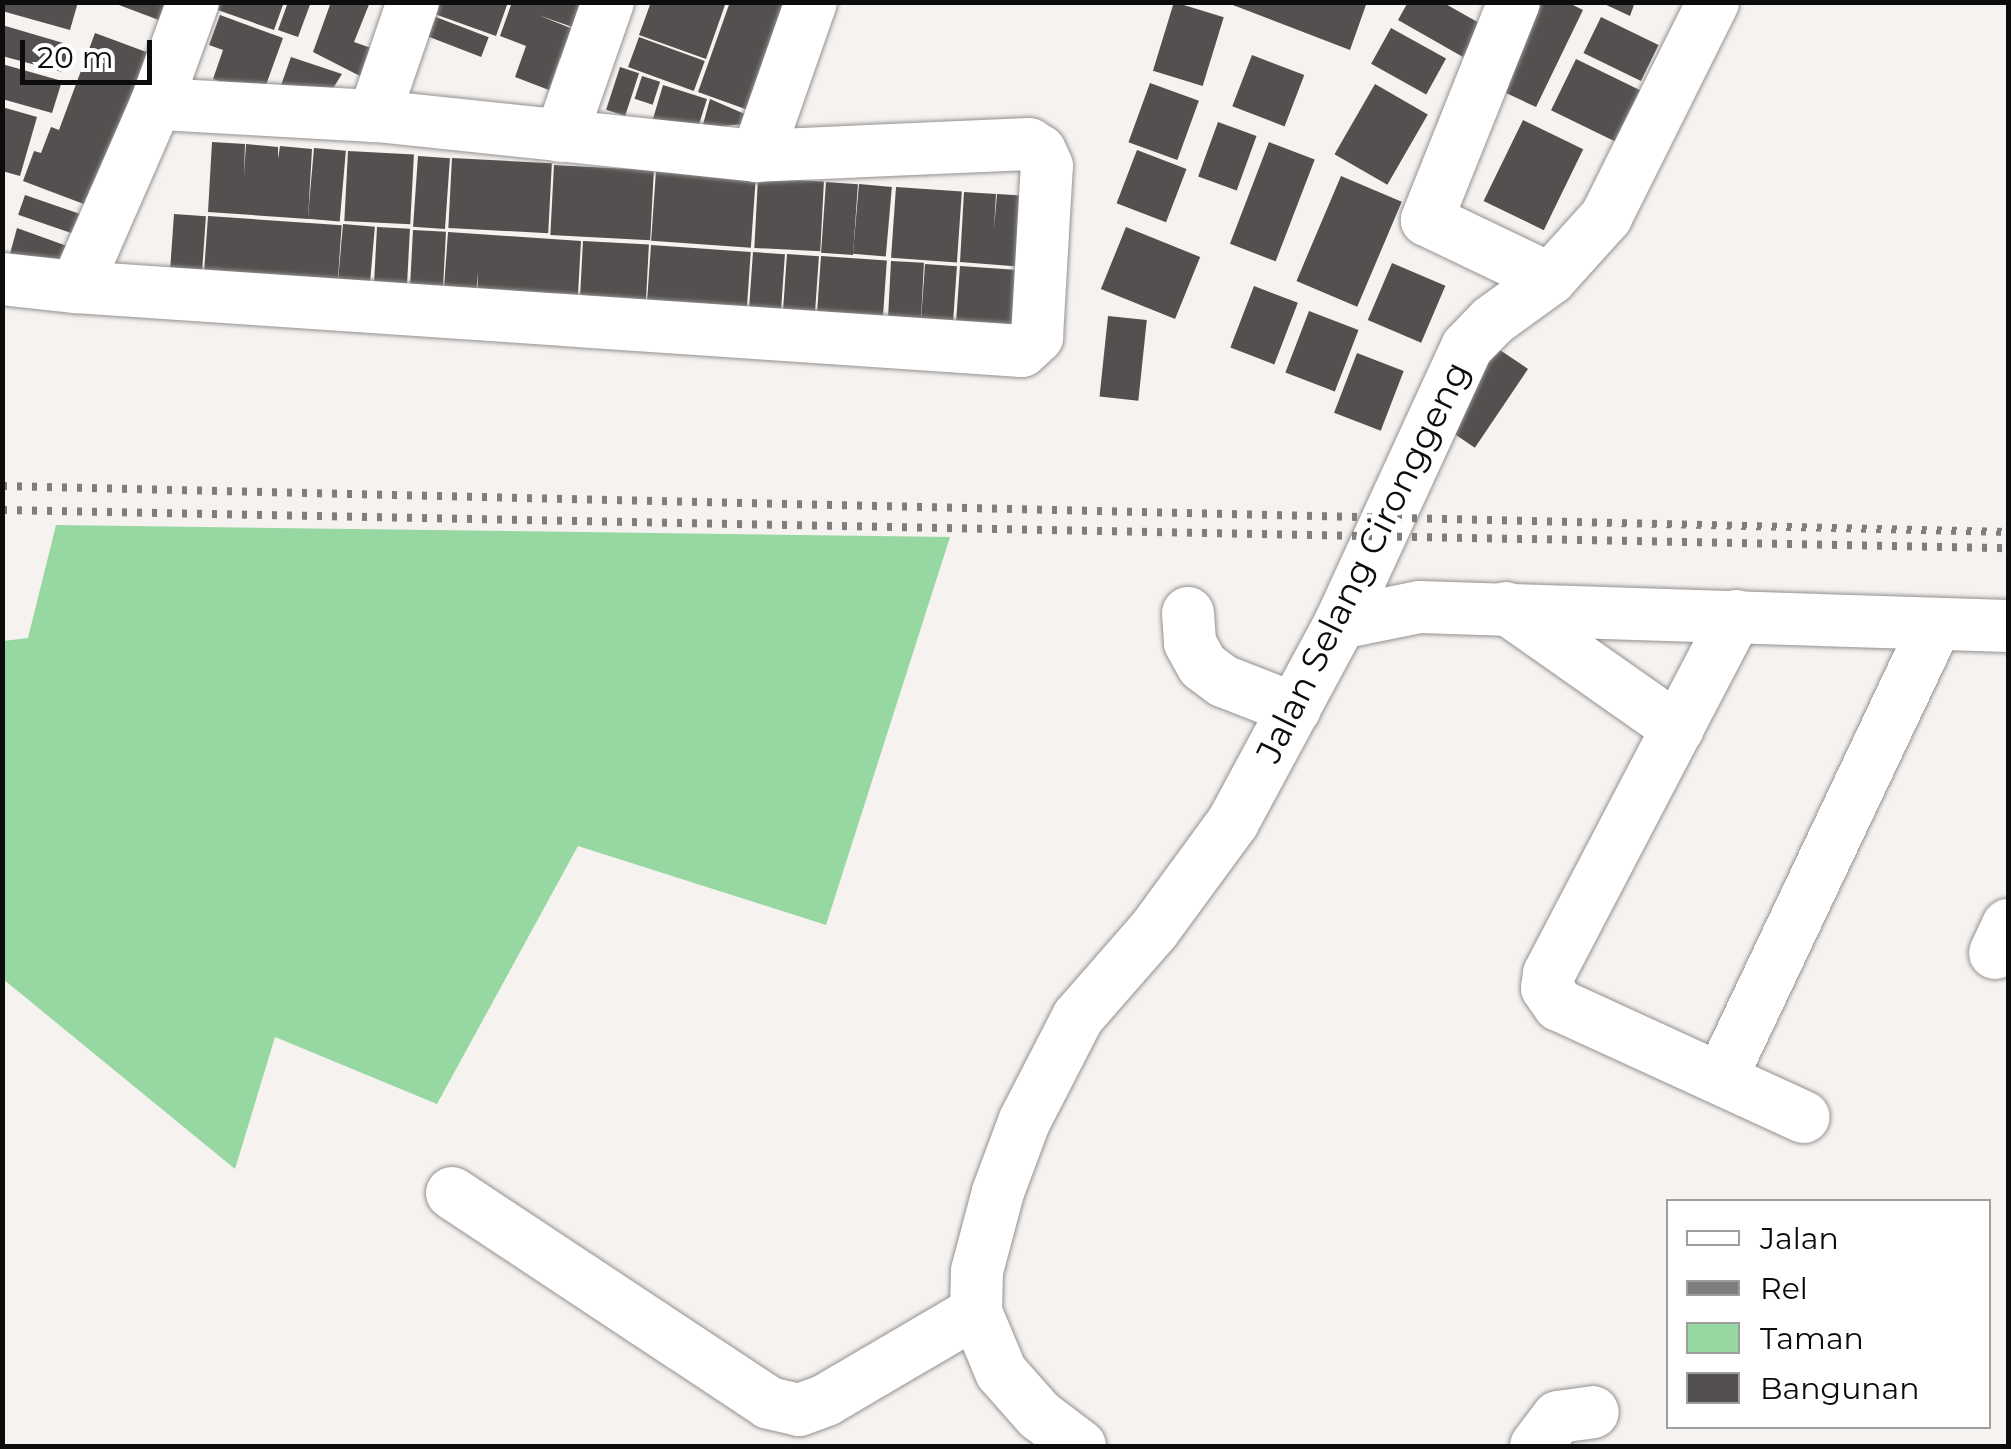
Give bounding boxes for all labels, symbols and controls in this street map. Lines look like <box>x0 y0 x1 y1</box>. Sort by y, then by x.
scale bar <box>25 20 158 82</box>
text: 20 m <box>37 39 114 76</box>
street label: Jalan Selang Cironggeng <box>1248 355 1478 769</box>
legend <box>1666 1199 1991 1429</box>
text: Jalan <box>1760 1220 1839 1257</box>
text: Rel <box>1760 1270 1808 1307</box>
text: Taman <box>1760 1320 1864 1357</box>
text: Bangunan <box>1760 1370 1920 1407</box>

